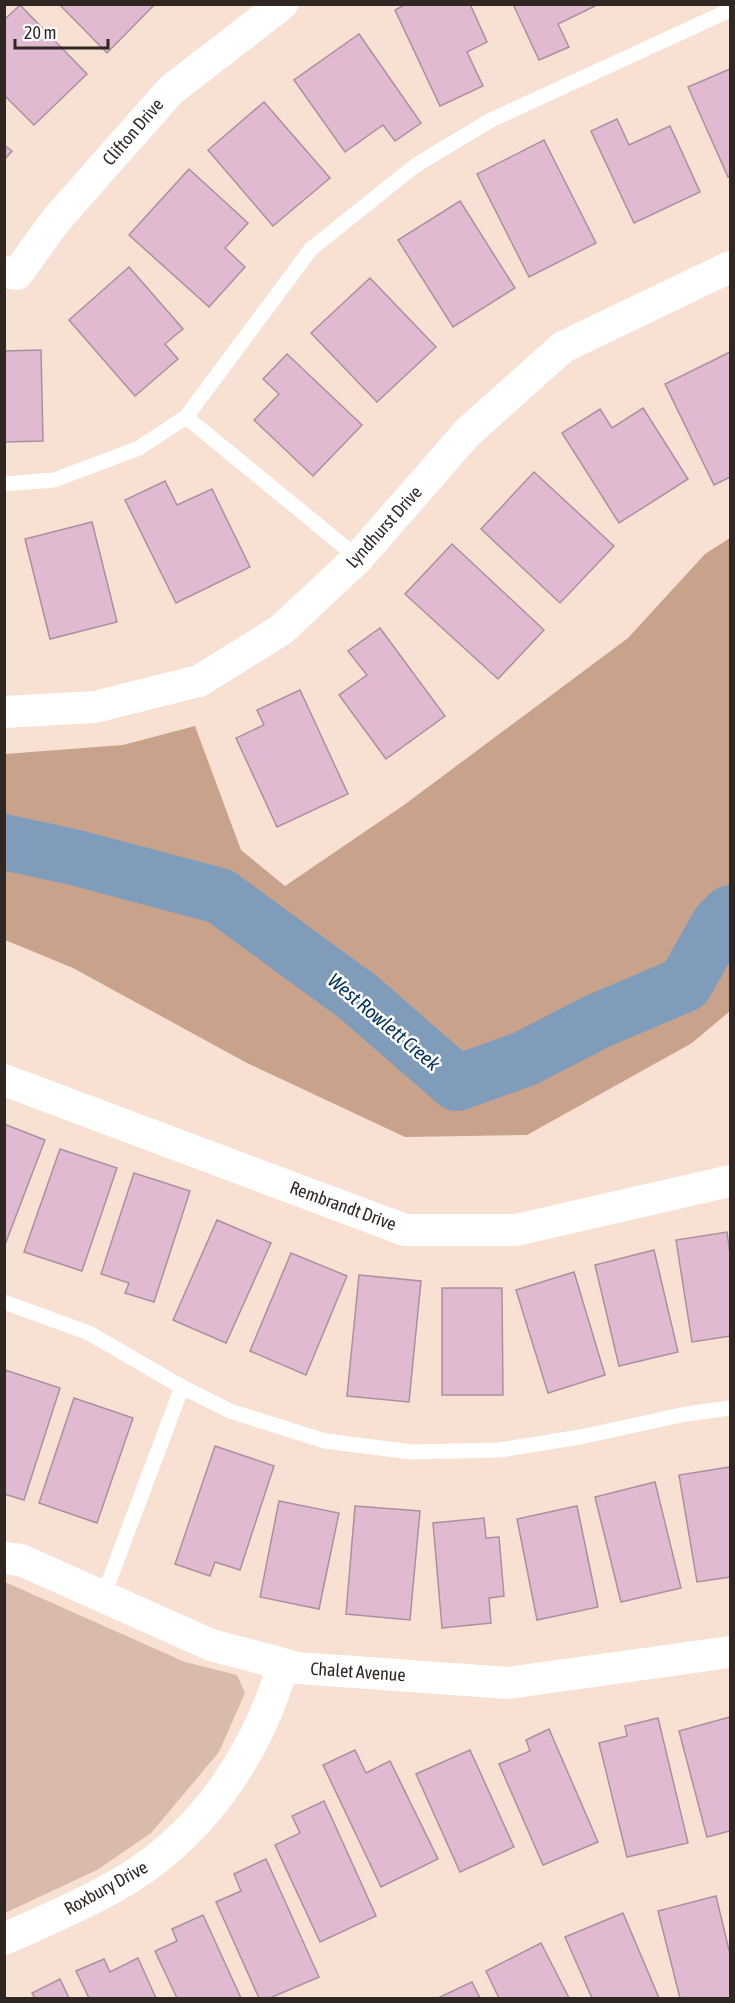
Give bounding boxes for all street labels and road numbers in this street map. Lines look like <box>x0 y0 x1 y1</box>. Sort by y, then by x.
street label: Clifton Drive <box>98 94 167 169</box>
street label: Lyndhurst Drive <box>341 481 426 572</box>
street label: Rembrandt Drive <box>287 1177 399 1235</box>
street label: Chalet Avenue <box>310 1658 406 1685</box>
street label: Roxbury Drive <box>60 1856 151 1919</box>

